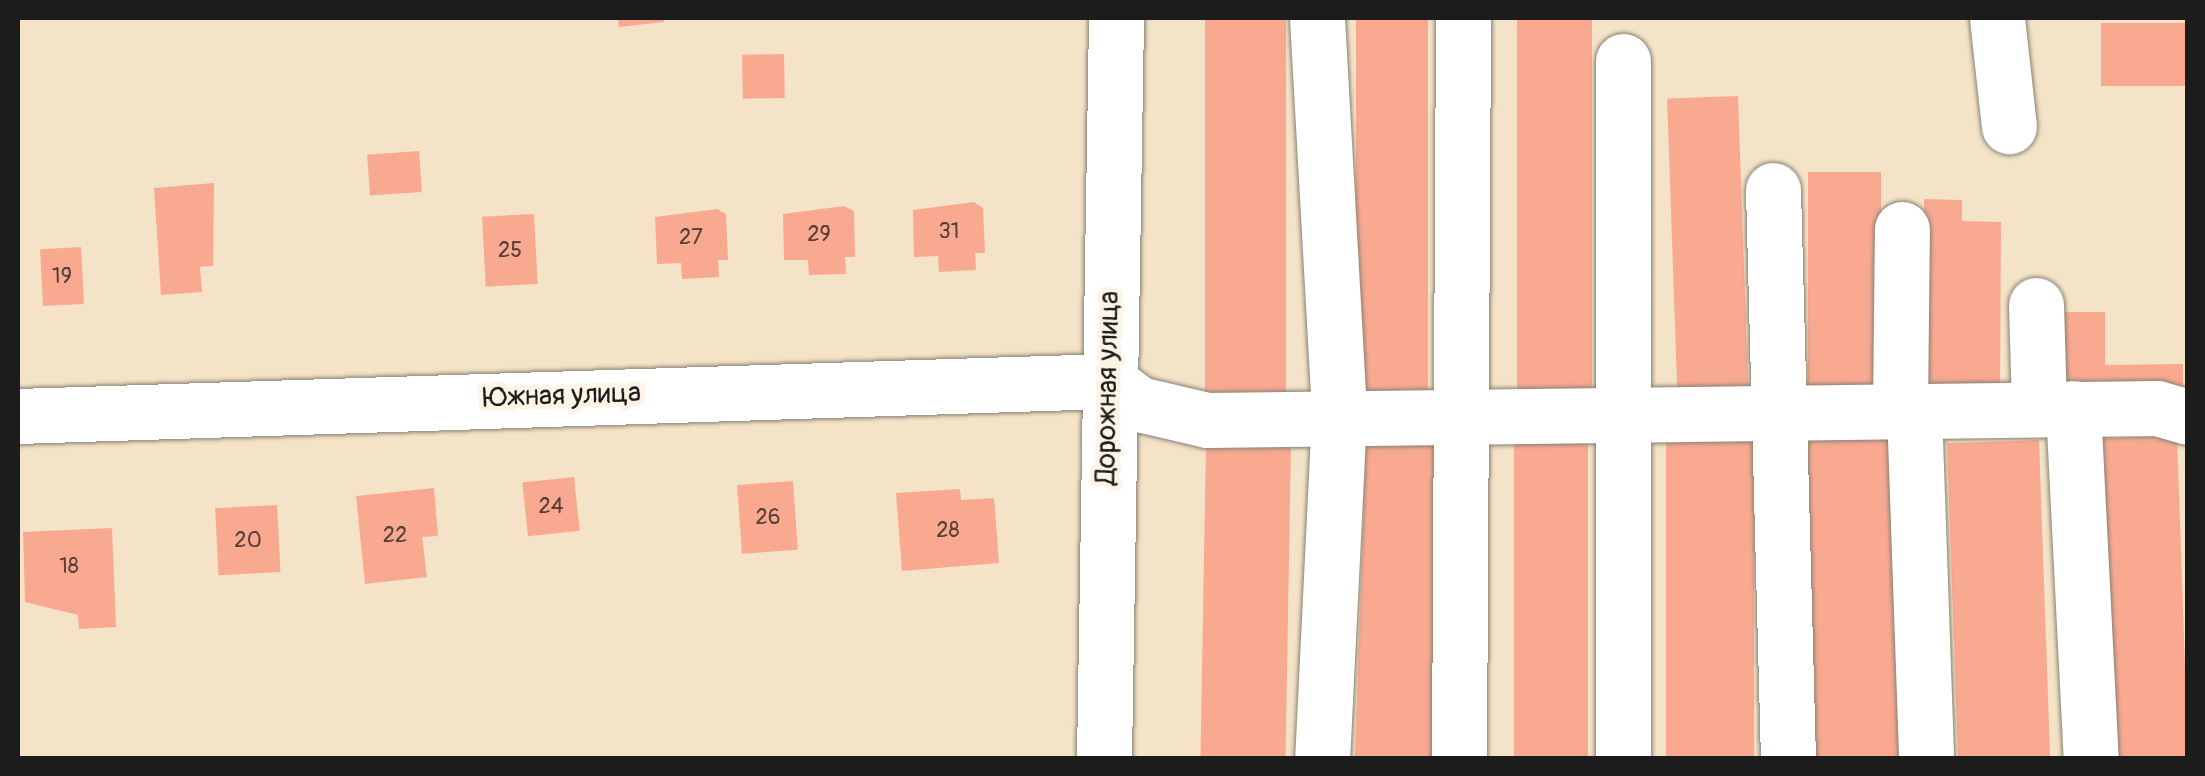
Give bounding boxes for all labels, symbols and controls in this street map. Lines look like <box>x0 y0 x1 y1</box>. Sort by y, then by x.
house number: 31 <box>939 219 959 245</box>
house number: 29 <box>807 222 831 248</box>
house number: 27 <box>679 225 703 251</box>
house number: 25 <box>498 238 522 264</box>
house number: 19 <box>52 264 72 290</box>
street label: Дорожная улица <box>1090 291 1126 485</box>
street label: Южная улица <box>482 376 642 416</box>
house number: 24 <box>538 494 564 520</box>
house number: 26 <box>755 505 781 531</box>
house number: 28 <box>936 518 960 544</box>
house number: 22 <box>383 523 407 549</box>
house number: 20 <box>234 528 262 554</box>
house number: 18 <box>59 554 79 580</box>

